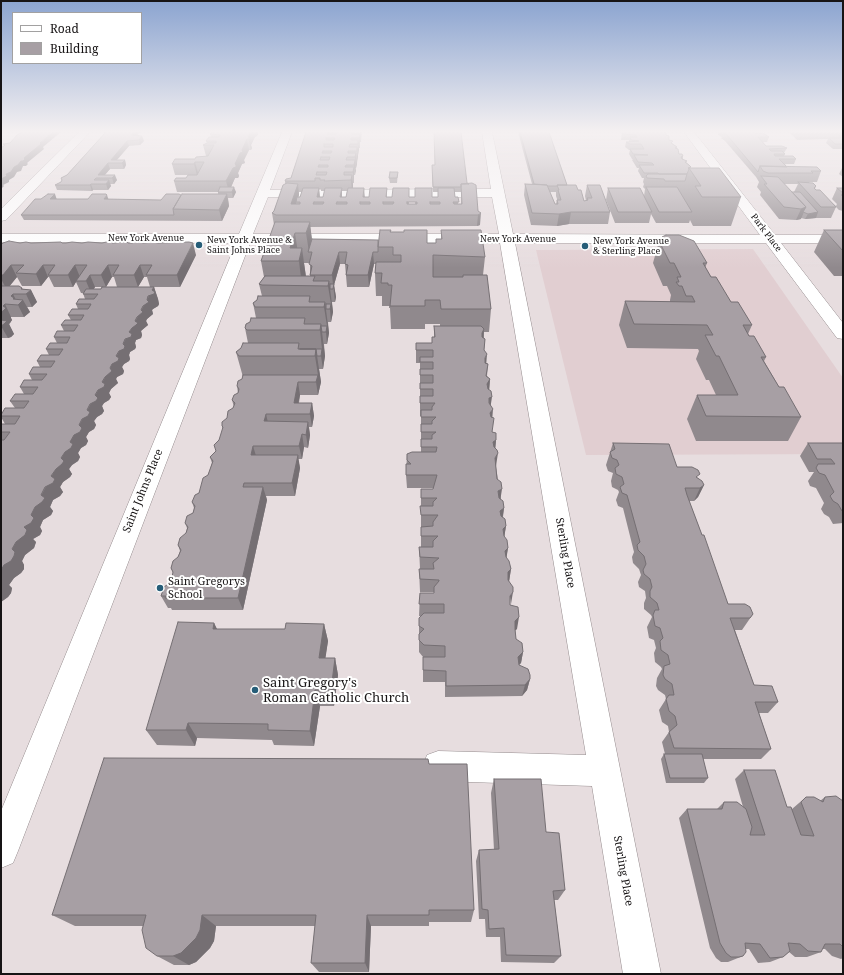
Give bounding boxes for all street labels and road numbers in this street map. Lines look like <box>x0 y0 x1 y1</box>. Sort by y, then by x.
street label: Park Place <box>748 212 784 254</box>
street label: New York Avenue <box>108 233 184 243</box>
street label: New York Avenue <box>480 234 556 244</box>
street label: Saint Johns Place <box>120 447 166 535</box>
street label: Sterling Place <box>552 517 578 589</box>
street label: Sterling Place <box>610 835 636 907</box>

